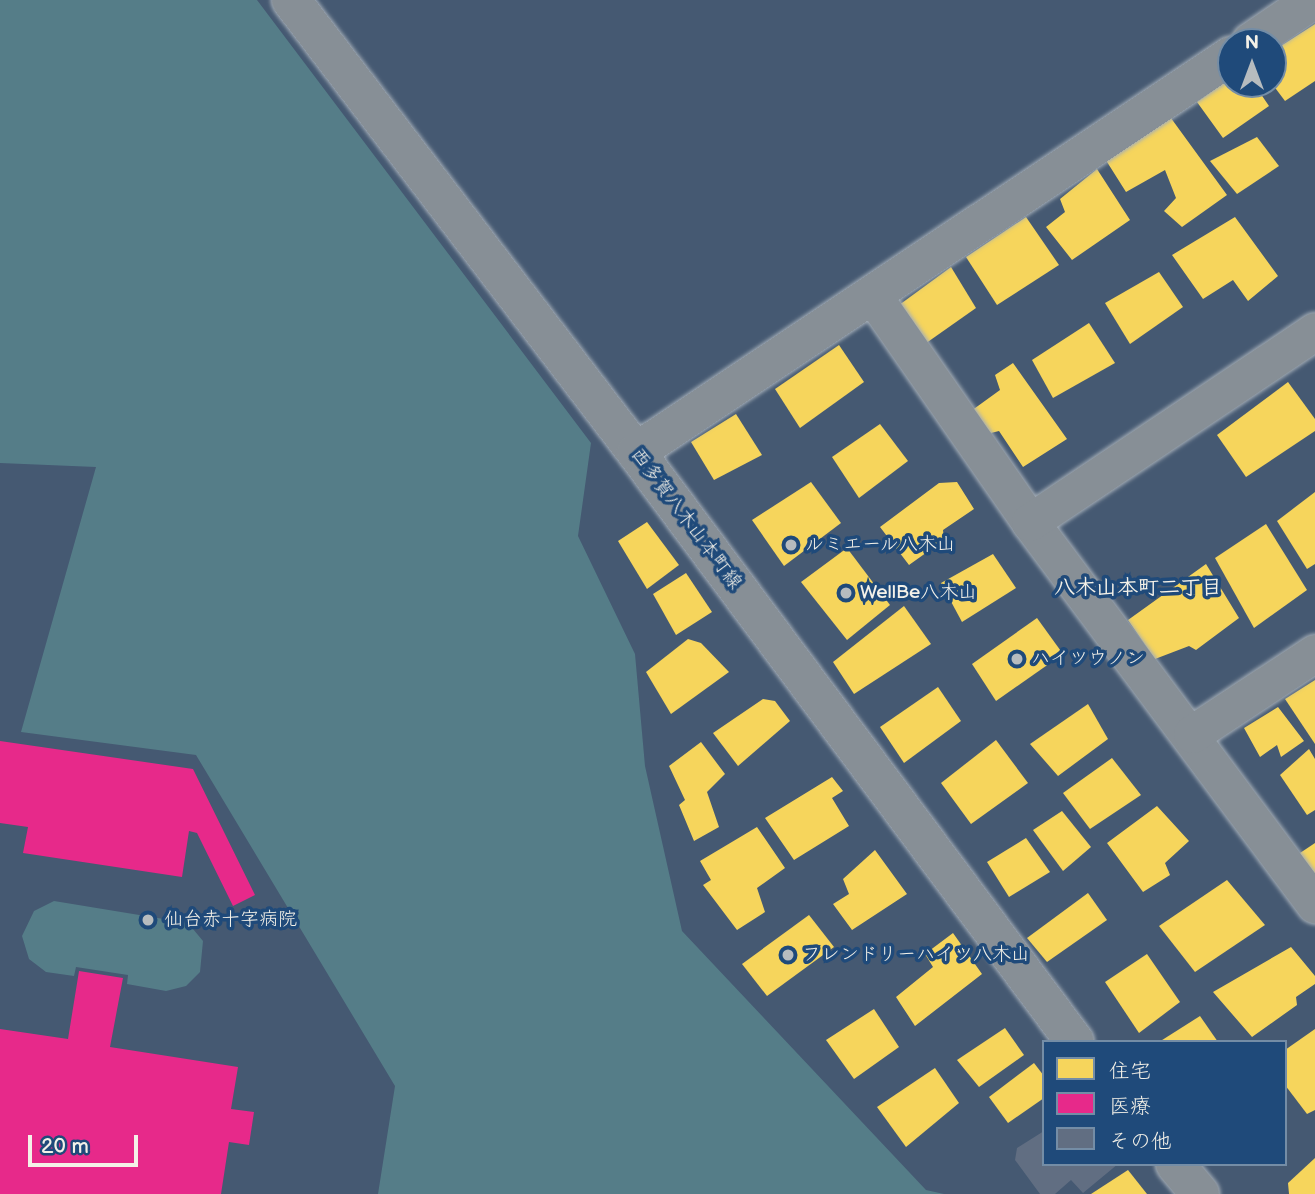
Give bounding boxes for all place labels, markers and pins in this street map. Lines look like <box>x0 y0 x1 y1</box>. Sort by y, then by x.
place label: ルミエール八木山 <box>805 534 957 556</box>
marker: ルミエール八木山 <box>783 537 799 553</box>
place label: WellBe八木山 <box>860 582 977 604</box>
marker: WellBe八木山 <box>838 585 854 601</box>
place label: ハイツウノン <box>1031 648 1145 670</box>
marker: ハイツウノン <box>1009 651 1025 667</box>
place label: 仙台赤十字病院 <box>164 909 297 931</box>
marker: 仙台赤十字病院 <box>138 910 158 930</box>
place label: フレンドリーハイツ八木山 <box>802 944 1030 966</box>
marker: フレンドリーハイツ八木山 <box>780 947 796 963</box>

